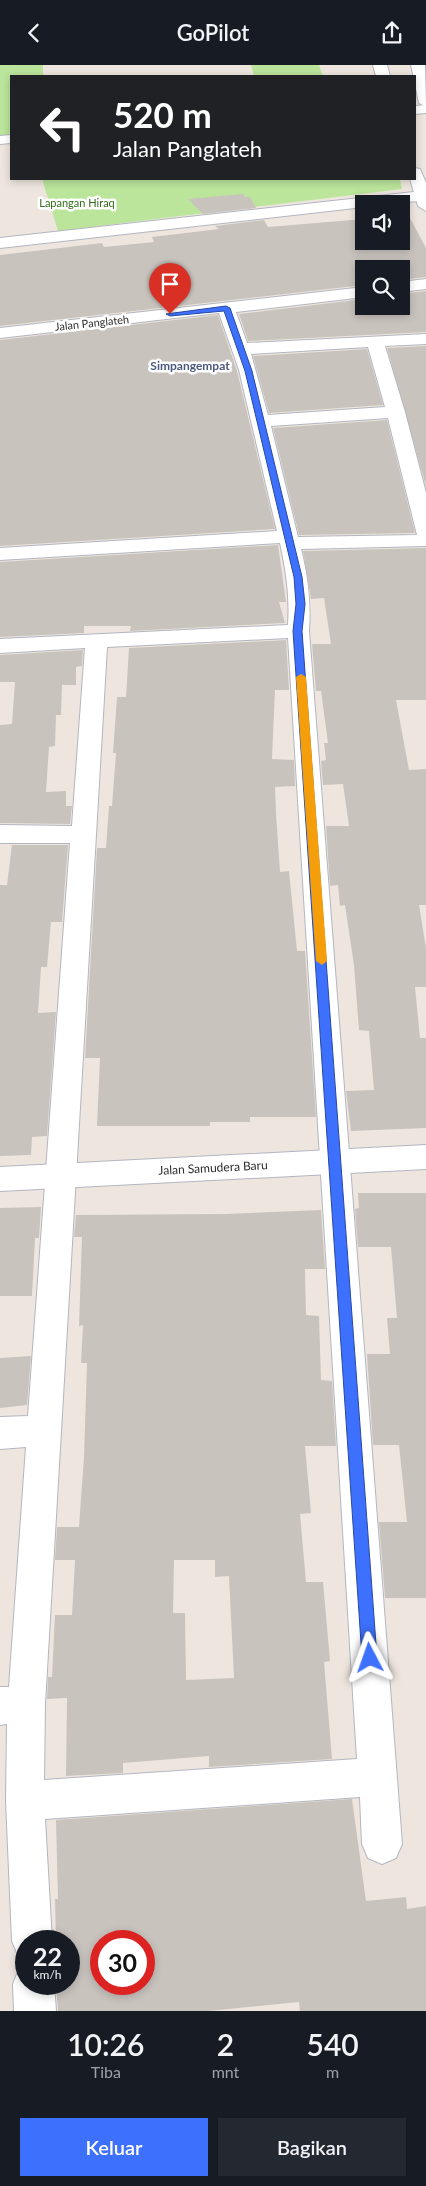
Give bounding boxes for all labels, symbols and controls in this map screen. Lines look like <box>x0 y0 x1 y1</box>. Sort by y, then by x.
icon: back <box>20 19 48 47</box>
text: GoPilot <box>177 19 249 46</box>
icon: share <box>378 19 406 47</box>
text: 520 m <box>113 93 212 135</box>
icon: left <box>30 95 95 160</box>
text: Jalan Panglateh <box>113 135 262 162</box>
map controls <box>355 195 410 315</box>
button: sound <box>355 195 410 250</box>
park label: Lapangan Hiraq <box>39 196 115 209</box>
button: search <box>355 260 410 315</box>
pin <box>149 263 191 314</box>
icon: arrive <box>156 270 184 298</box>
street label: Jalan Panglateh <box>54 312 130 333</box>
district label: Simpangempat <box>150 358 230 373</box>
street label: Jalan Samudera Baru <box>158 1157 268 1178</box>
position arrow <box>343 1631 395 1683</box>
speed limit sign: 30 <box>90 1930 155 1995</box>
text: 22 <box>33 1941 62 1971</box>
text: km/h <box>33 1967 62 1982</box>
text: 10:26 <box>67 2026 144 2062</box>
text: 2 <box>217 2026 234 2062</box>
text: 540 <box>307 2026 359 2062</box>
text: Tiba <box>91 2062 121 2081</box>
text: mnt <box>212 2062 239 2081</box>
text: m <box>326 2062 339 2081</box>
button: Keluar <box>20 2118 208 2176</box>
button: Bagikan <box>218 2118 406 2176</box>

